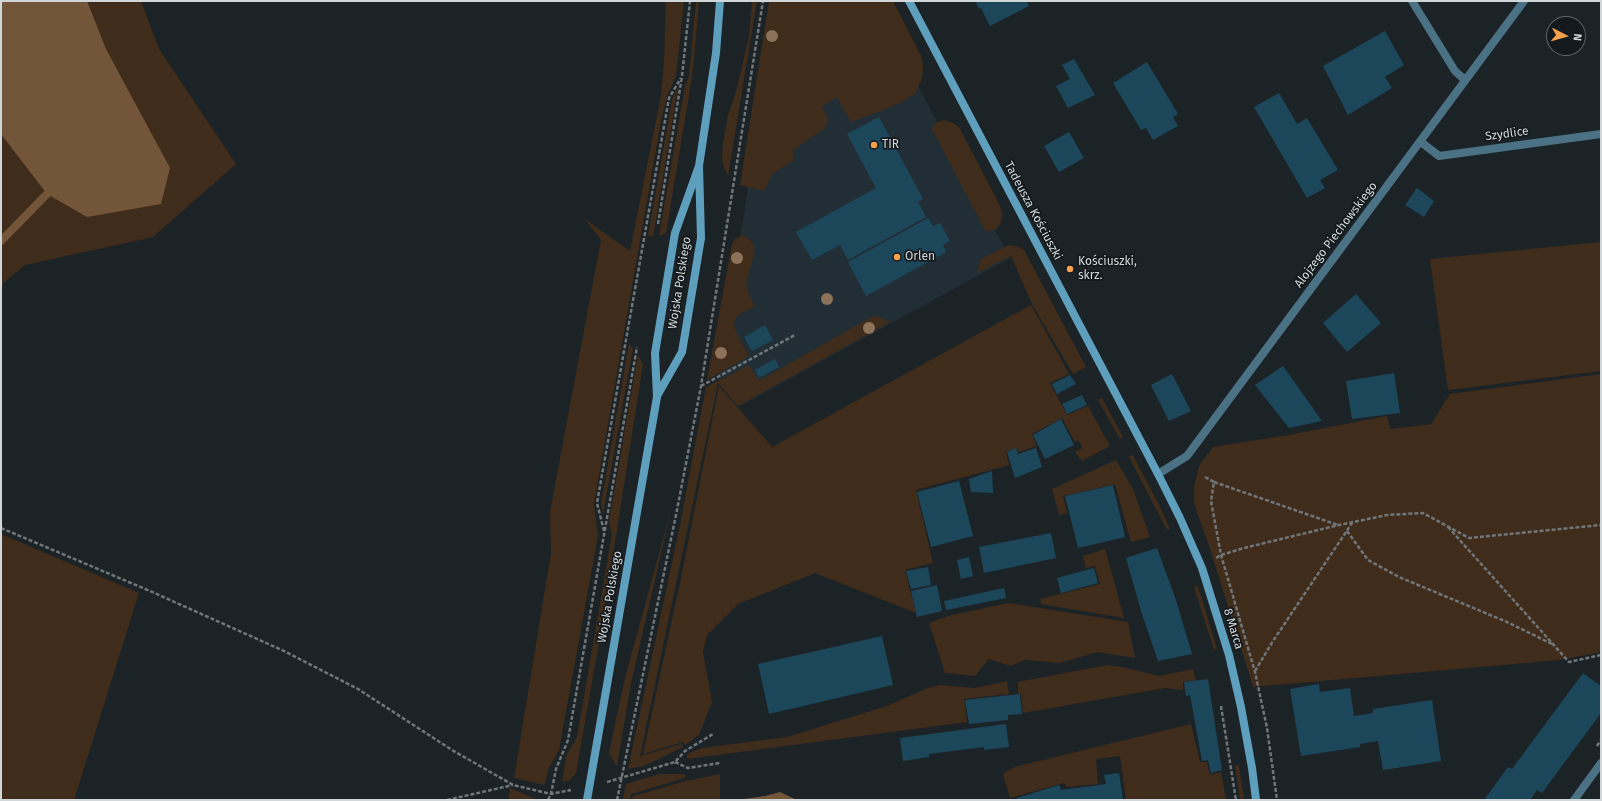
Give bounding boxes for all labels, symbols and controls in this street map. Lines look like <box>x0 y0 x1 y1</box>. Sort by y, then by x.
north arrow <box>1546 16 1586 56</box>
text: N <box>1571 33 1584 42</box>
street label: Szydlice <box>1484 124 1530 144</box>
place label: TIR <box>882 138 899 152</box>
marker: TIR <box>869 140 879 150</box>
street label: Tadeusza Kościuszki <box>1001 159 1065 263</box>
street label: Alojzego Piechowskiego <box>1292 179 1380 291</box>
street label: Wojska Polskiego <box>666 236 694 330</box>
place label: Orlen <box>905 250 935 264</box>
marker: Orlen <box>892 252 902 262</box>
place label: Kościuszki, skrz. <box>1078 255 1137 283</box>
marker: Kościuszki, skrz. <box>1065 264 1075 274</box>
street label: Wojska Polskiego <box>595 550 625 644</box>
street label: 8 Marca <box>1220 607 1246 651</box>

